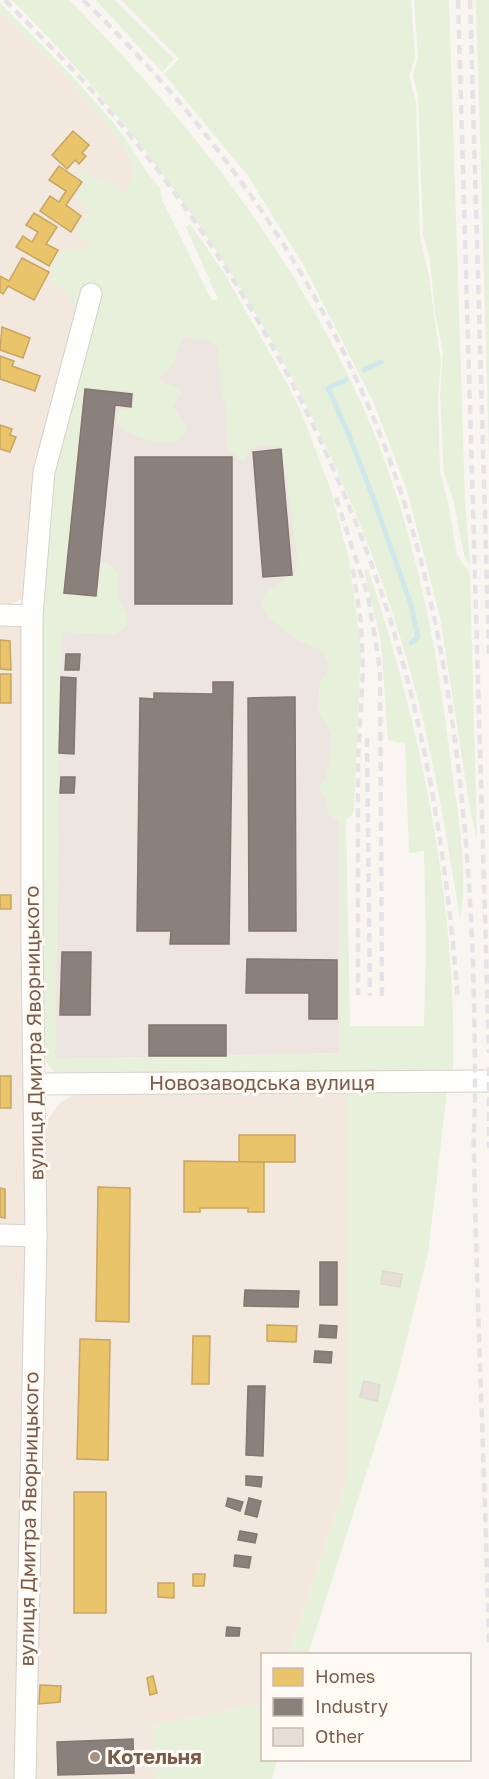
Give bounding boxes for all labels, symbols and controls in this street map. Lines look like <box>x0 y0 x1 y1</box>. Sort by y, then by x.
street label: вулиця Дмитра Яворницького <box>18 885 48 1181</box>
street label: Новозаводська вулиця <box>149 1070 375 1094</box>
street label: вулиця Дмитра Яворницького <box>13 1371 43 1667</box>
legend <box>261 1653 471 1761</box>
text: Homes <box>315 1665 375 1687</box>
text: Industry <box>315 1695 388 1717</box>
text: Other <box>315 1725 364 1747</box>
place label: Котельня <box>107 1744 202 1768</box>
marker: Котельня <box>88 1750 102 1764</box>

